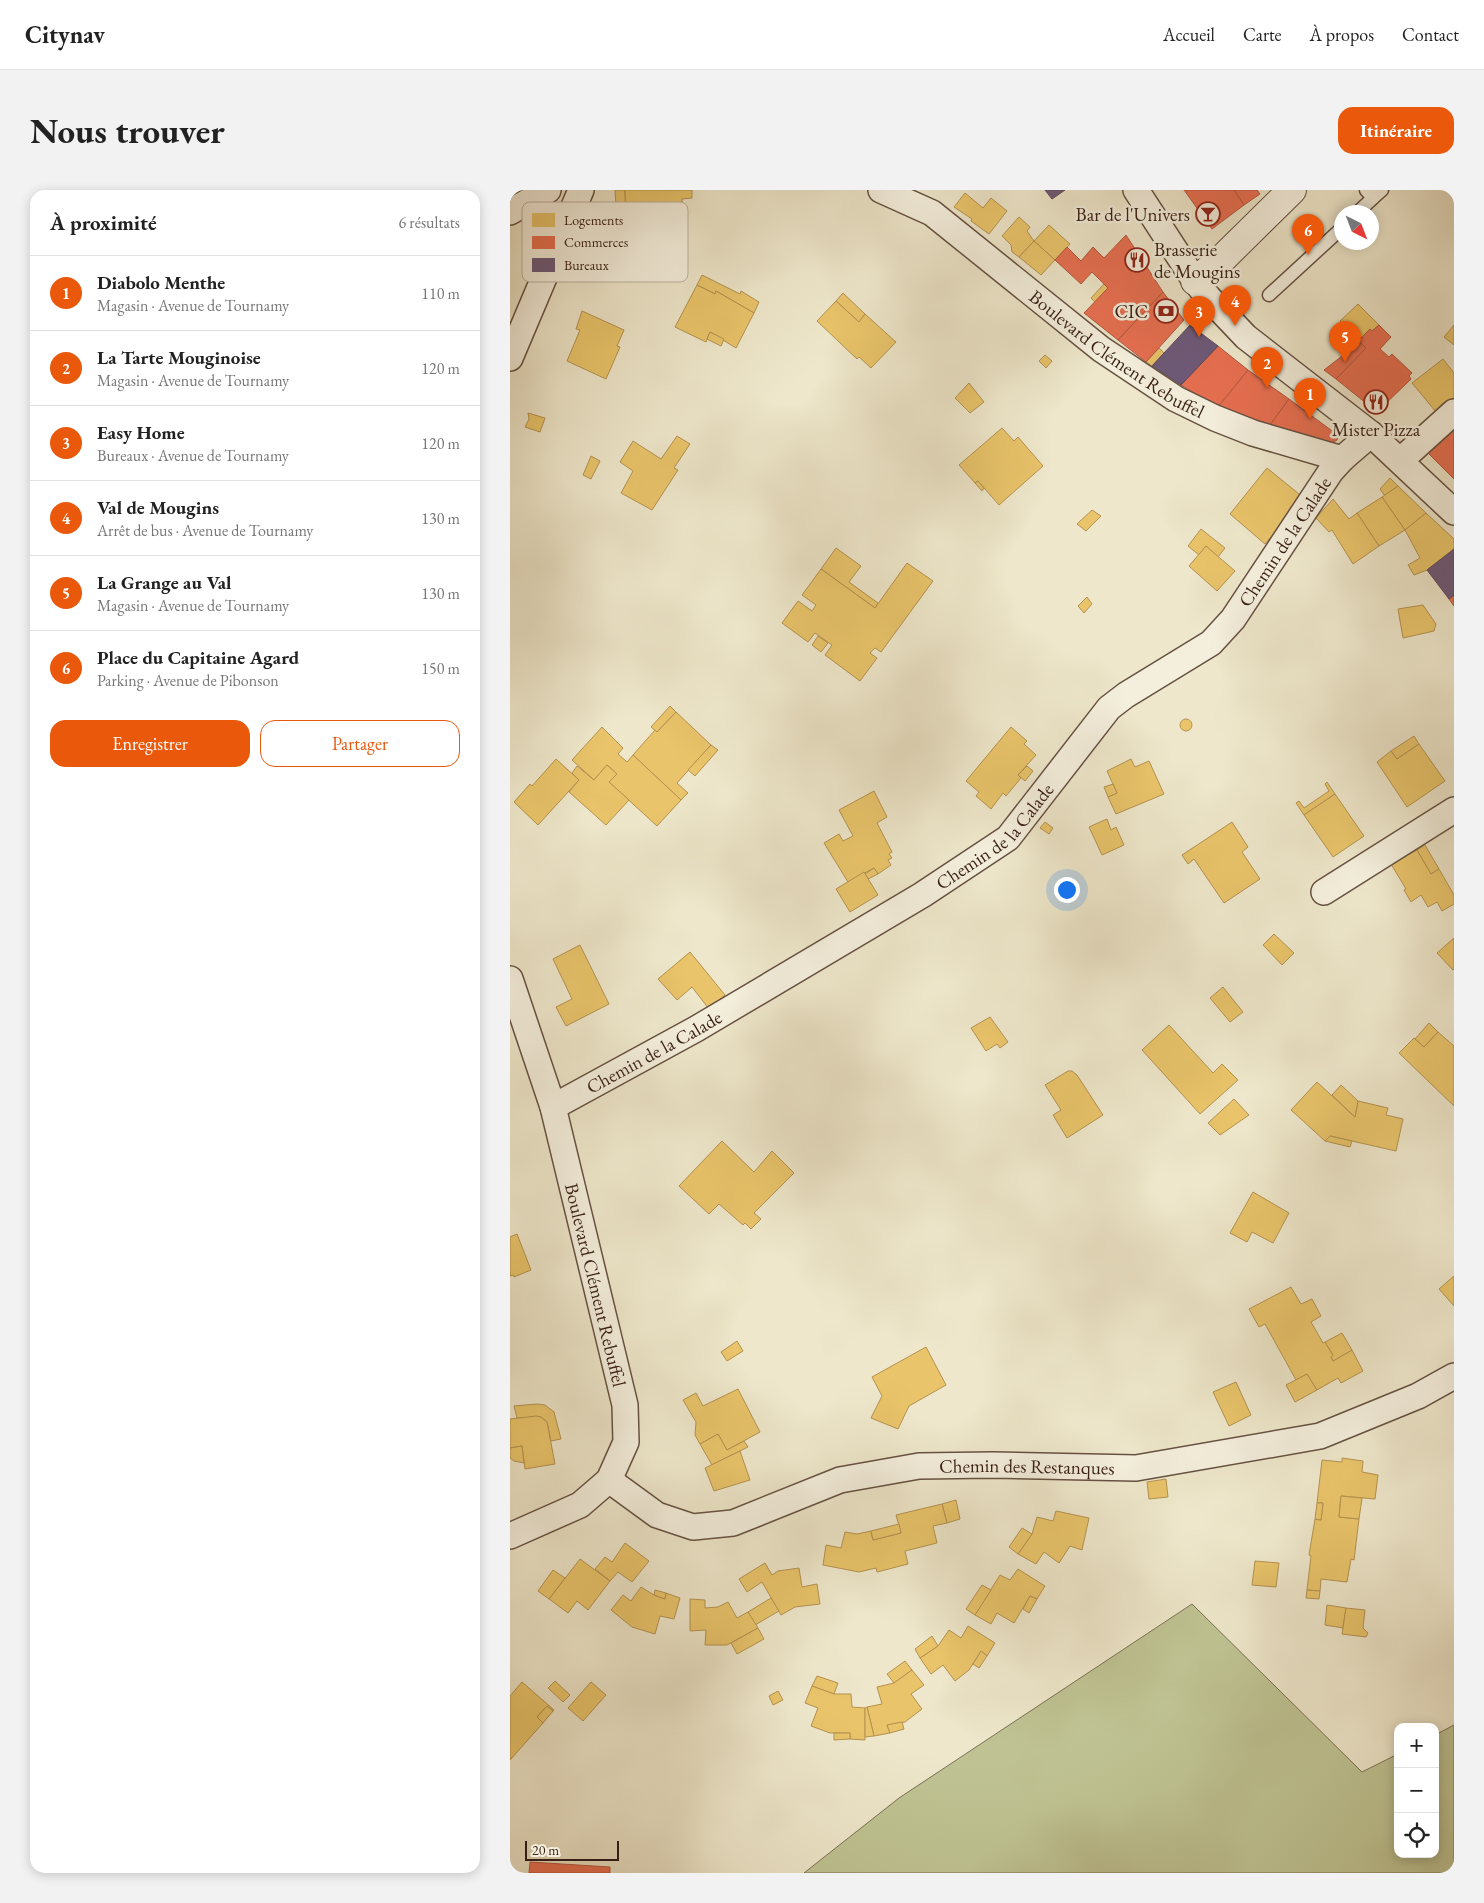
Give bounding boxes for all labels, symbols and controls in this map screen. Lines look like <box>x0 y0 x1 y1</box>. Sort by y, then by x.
text: Citynav <box>25 19 105 50</box>
text: Accueil <box>1163 23 1215 46</box>
text: Carte <box>1243 23 1282 46</box>
text: À propos <box>1310 23 1374 46</box>
text: Contact <box>1402 23 1459 46</box>
button: Itinéraire <box>1338 107 1454 154</box>
text: Nous trouver <box>30 108 225 153</box>
bar icon: Bar de l'Univers <box>1195 201 1221 227</box>
legend <box>522 202 688 282</box>
place label: Bar de l'Univers <box>1075 202 1190 227</box>
north arrow <box>1334 205 1379 250</box>
text: À proximité <box>50 209 157 236</box>
text: Logements <box>564 211 624 229</box>
text: 6 résultats <box>398 212 460 233</box>
pin: 6 <box>1292 214 1324 255</box>
text: Commerces <box>564 233 629 251</box>
place label: Brasserie de Mougins <box>1154 237 1240 284</box>
restaurant icon: Brasserie de Mougins <box>1124 247 1150 273</box>
text: Bureaux <box>564 256 609 274</box>
text: Diabolo Menthe <box>97 270 225 295</box>
text: 1 <box>62 283 70 304</box>
text: 110 m <box>421 283 460 304</box>
street label: Boulevard Clément Rebuffel <box>1024 284 1209 424</box>
pin: 4 <box>1219 285 1251 326</box>
text: Magasin · Avenue de Tournamy <box>97 295 289 316</box>
pin: 3 <box>1183 296 1215 337</box>
bank icon: CIC <box>1153 298 1179 324</box>
place label: CIC <box>1115 299 1148 324</box>
pin: 5 <box>1329 321 1361 362</box>
text: La Tarte Mouginoise <box>97 345 261 370</box>
pin: 2 <box>1251 347 1283 388</box>
text: 2 <box>62 358 70 379</box>
text: 120 m <box>421 358 460 379</box>
text: Magasin · Avenue de Tournamy <box>97 370 289 391</box>
pin: 1 <box>1294 378 1326 419</box>
restaurant icon: Mister Pizza <box>1363 389 1389 415</box>
place label: Mister Pizza <box>1332 417 1421 442</box>
text: Easy Home <box>97 420 185 445</box>
text: 3 <box>62 433 70 454</box>
text: 120 m <box>421 433 460 454</box>
text: Bureaux · Avenue de Tournamy <box>97 445 289 466</box>
street label: Chemin de la Calade <box>1232 472 1336 611</box>
text: Val de Mougins <box>97 495 219 520</box>
text: 4 <box>62 508 70 529</box>
text: 130 m <box>421 508 460 529</box>
text: Arrêt de bus · Avenue de Tournamy <box>97 520 313 541</box>
text: La Grange au Val <box>97 570 232 595</box>
text: 5 <box>62 583 70 604</box>
text: 130 m <box>421 583 460 604</box>
text: Magasin · Avenue de Tournamy <box>97 595 289 616</box>
text: Place du Capitaine Agard <box>97 645 299 670</box>
text: 6 <box>62 658 70 679</box>
text: 150 m <box>421 658 460 679</box>
text: Parking · Avenue de Pibonson <box>97 670 279 691</box>
button: Enregistrer <box>50 720 250 767</box>
button: Partager <box>260 720 460 767</box>
street label: Chemin de la Calade <box>931 778 1059 895</box>
your location <box>1054 877 1080 903</box>
street label: Chemin de la Calade <box>582 1004 726 1099</box>
street label: Boulevard Clément Rebuffel <box>559 1180 633 1390</box>
street label: Chemin des Restanques <box>939 1452 1115 1480</box>
map controls <box>1394 1723 1439 1858</box>
button: + <box>1394 1723 1439 1768</box>
button: − <box>1394 1768 1439 1813</box>
button: locate <box>1394 1813 1439 1858</box>
scale bar <box>525 1838 619 1861</box>
text: 20 m <box>532 1841 559 1859</box>

